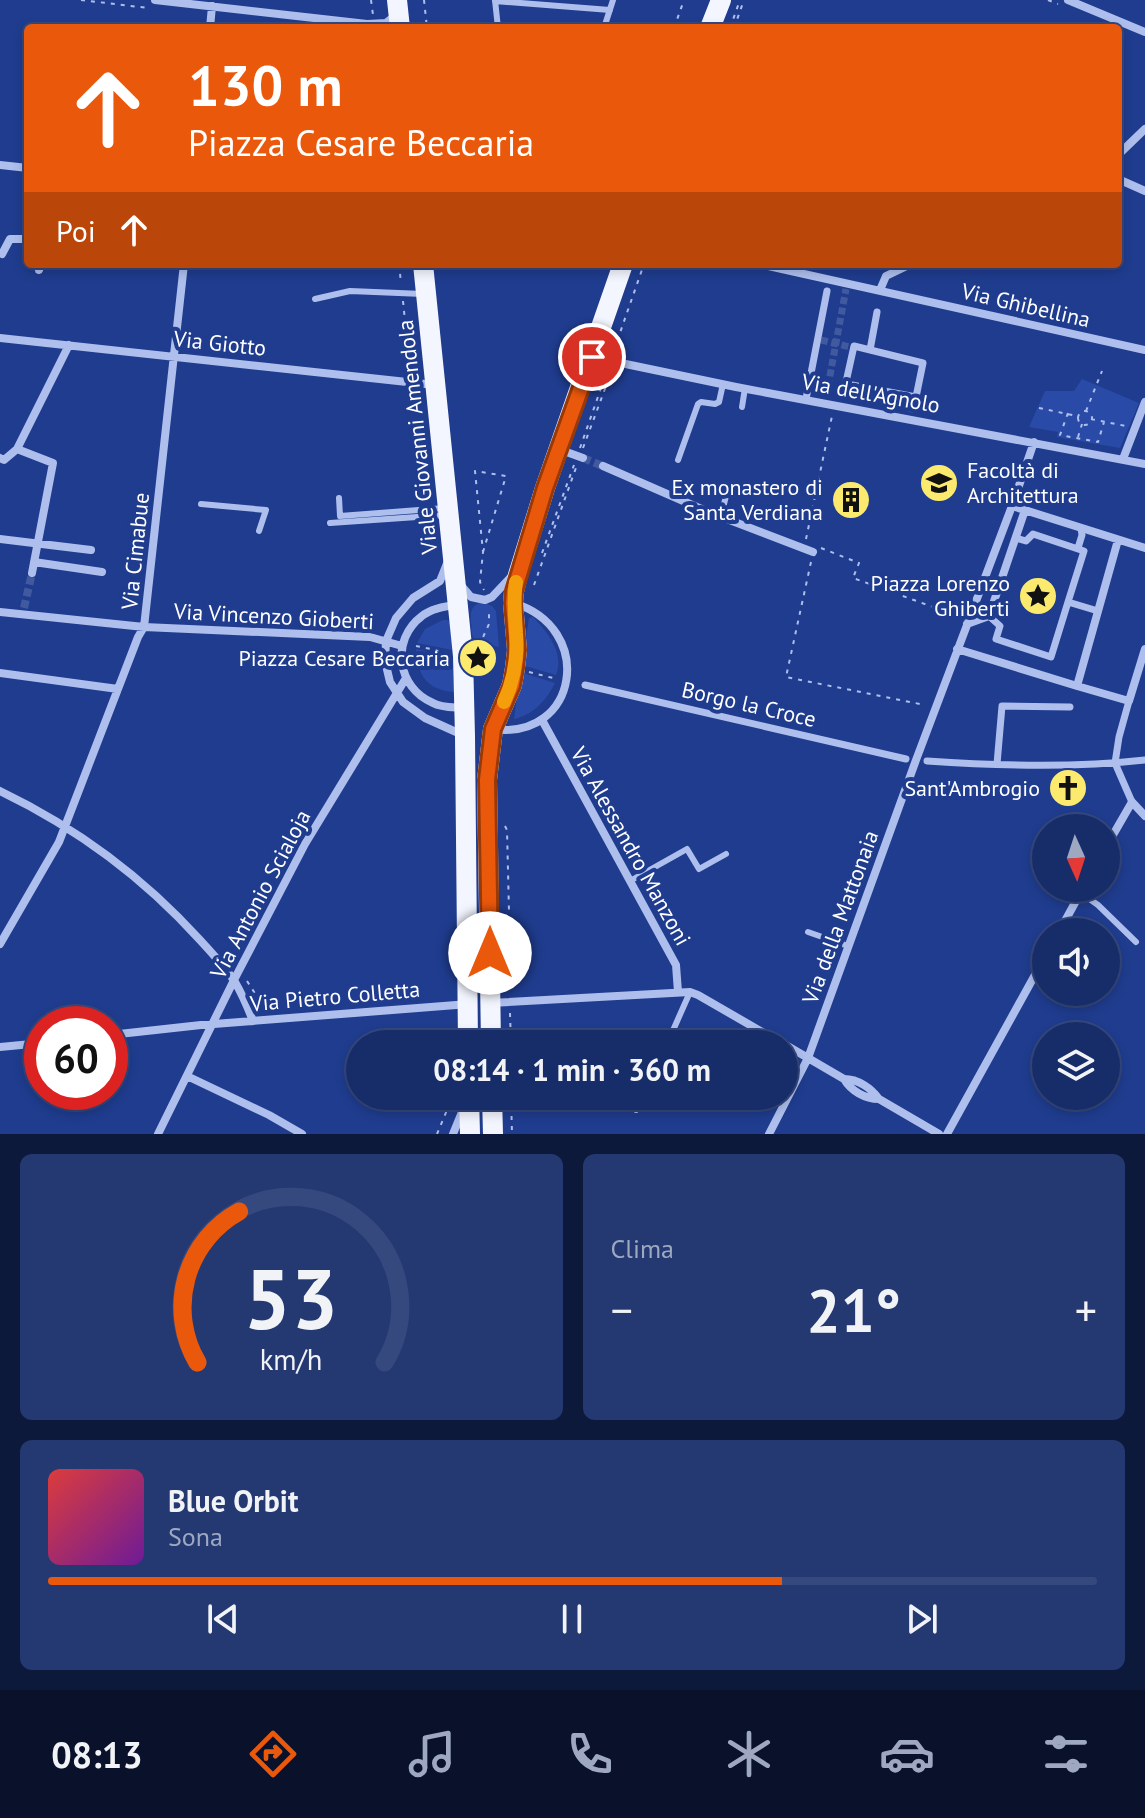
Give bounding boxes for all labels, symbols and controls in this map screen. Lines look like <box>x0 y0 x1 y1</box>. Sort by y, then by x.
text: 130 m <box>188 49 343 121</box>
icon: ahead <box>56 56 160 160</box>
text: Piazza Cesare Beccaria <box>188 119 534 166</box>
icon: ahead <box>112 208 156 252</box>
text: Poi <box>56 211 96 250</box>
street label: Via Ghibellina <box>958 276 1093 333</box>
street label: Viale Giovanni Amendola <box>391 319 443 556</box>
pin <box>558 323 626 391</box>
street label: Via Giotto <box>171 324 268 362</box>
icon: arrive <box>570 335 614 379</box>
street label: Via dell'Agnolo <box>799 367 942 419</box>
place label: Facoltà di Architettura <box>967 456 1079 509</box>
school or university icon: Facoltà di Architettura <box>918 462 960 504</box>
place label: Ex monastero di Santa Verdiana <box>672 473 823 526</box>
building icon: Ex monastero di Santa Verdiana <box>830 479 872 521</box>
street label: Via Cimabue <box>115 491 155 612</box>
place label: Piazza Lorenzo Ghiberti <box>871 569 1010 622</box>
place icon: Piazza Lorenzo Ghiberti <box>1017 575 1059 617</box>
street label: Via Vincenzo Gioberti <box>172 597 375 635</box>
place icon: Piazza Cesare Beccaria <box>457 637 499 679</box>
place label: Piazza Cesare Beccaria <box>238 644 450 672</box>
street label: Borgo la Croce <box>679 675 819 733</box>
street label: Via Alessandro Manzoni <box>564 741 697 950</box>
church icon: Sant'Ambrogio <box>1047 767 1089 809</box>
place label: Sant'Ambrogio <box>904 774 1040 802</box>
street label: Via Antonio Scialoja <box>203 805 316 984</box>
north arrow <box>1032 814 1120 902</box>
map controls <box>1032 814 1120 1110</box>
street label: Via della Mattonaia <box>795 827 884 1008</box>
position arrow <box>448 911 532 995</box>
button: sound <box>1032 918 1120 1006</box>
street label: Via Pietro Colletta <box>248 975 421 1017</box>
speed limit sign: 60 <box>24 1006 128 1110</box>
button: layers <box>1032 1022 1120 1110</box>
text: 08:14 · 1 min · 360 m <box>433 1050 711 1089</box>
text: Clima <box>611 1232 674 1265</box>
text: 53 <box>244 1244 338 1352</box>
text: 21° <box>807 1271 901 1349</box>
text: − <box>611 1281 633 1338</box>
text: + <box>1075 1281 1097 1338</box>
text: km/h <box>260 1341 323 1378</box>
text: Blue Orbit <box>168 1481 298 1520</box>
text: Sona <box>168 1520 223 1553</box>
icon: previous <box>201 1597 245 1641</box>
icon: pause <box>550 1597 594 1641</box>
icon: next <box>900 1597 944 1641</box>
icon: directions <box>245 1726 301 1782</box>
icon: music <box>404 1726 460 1782</box>
icon: phone <box>562 1726 618 1782</box>
icon: climate <box>721 1726 777 1782</box>
icon: car <box>879 1726 935 1782</box>
icon: filters <box>1038 1726 1094 1782</box>
text: 08:13 <box>51 1731 143 1778</box>

